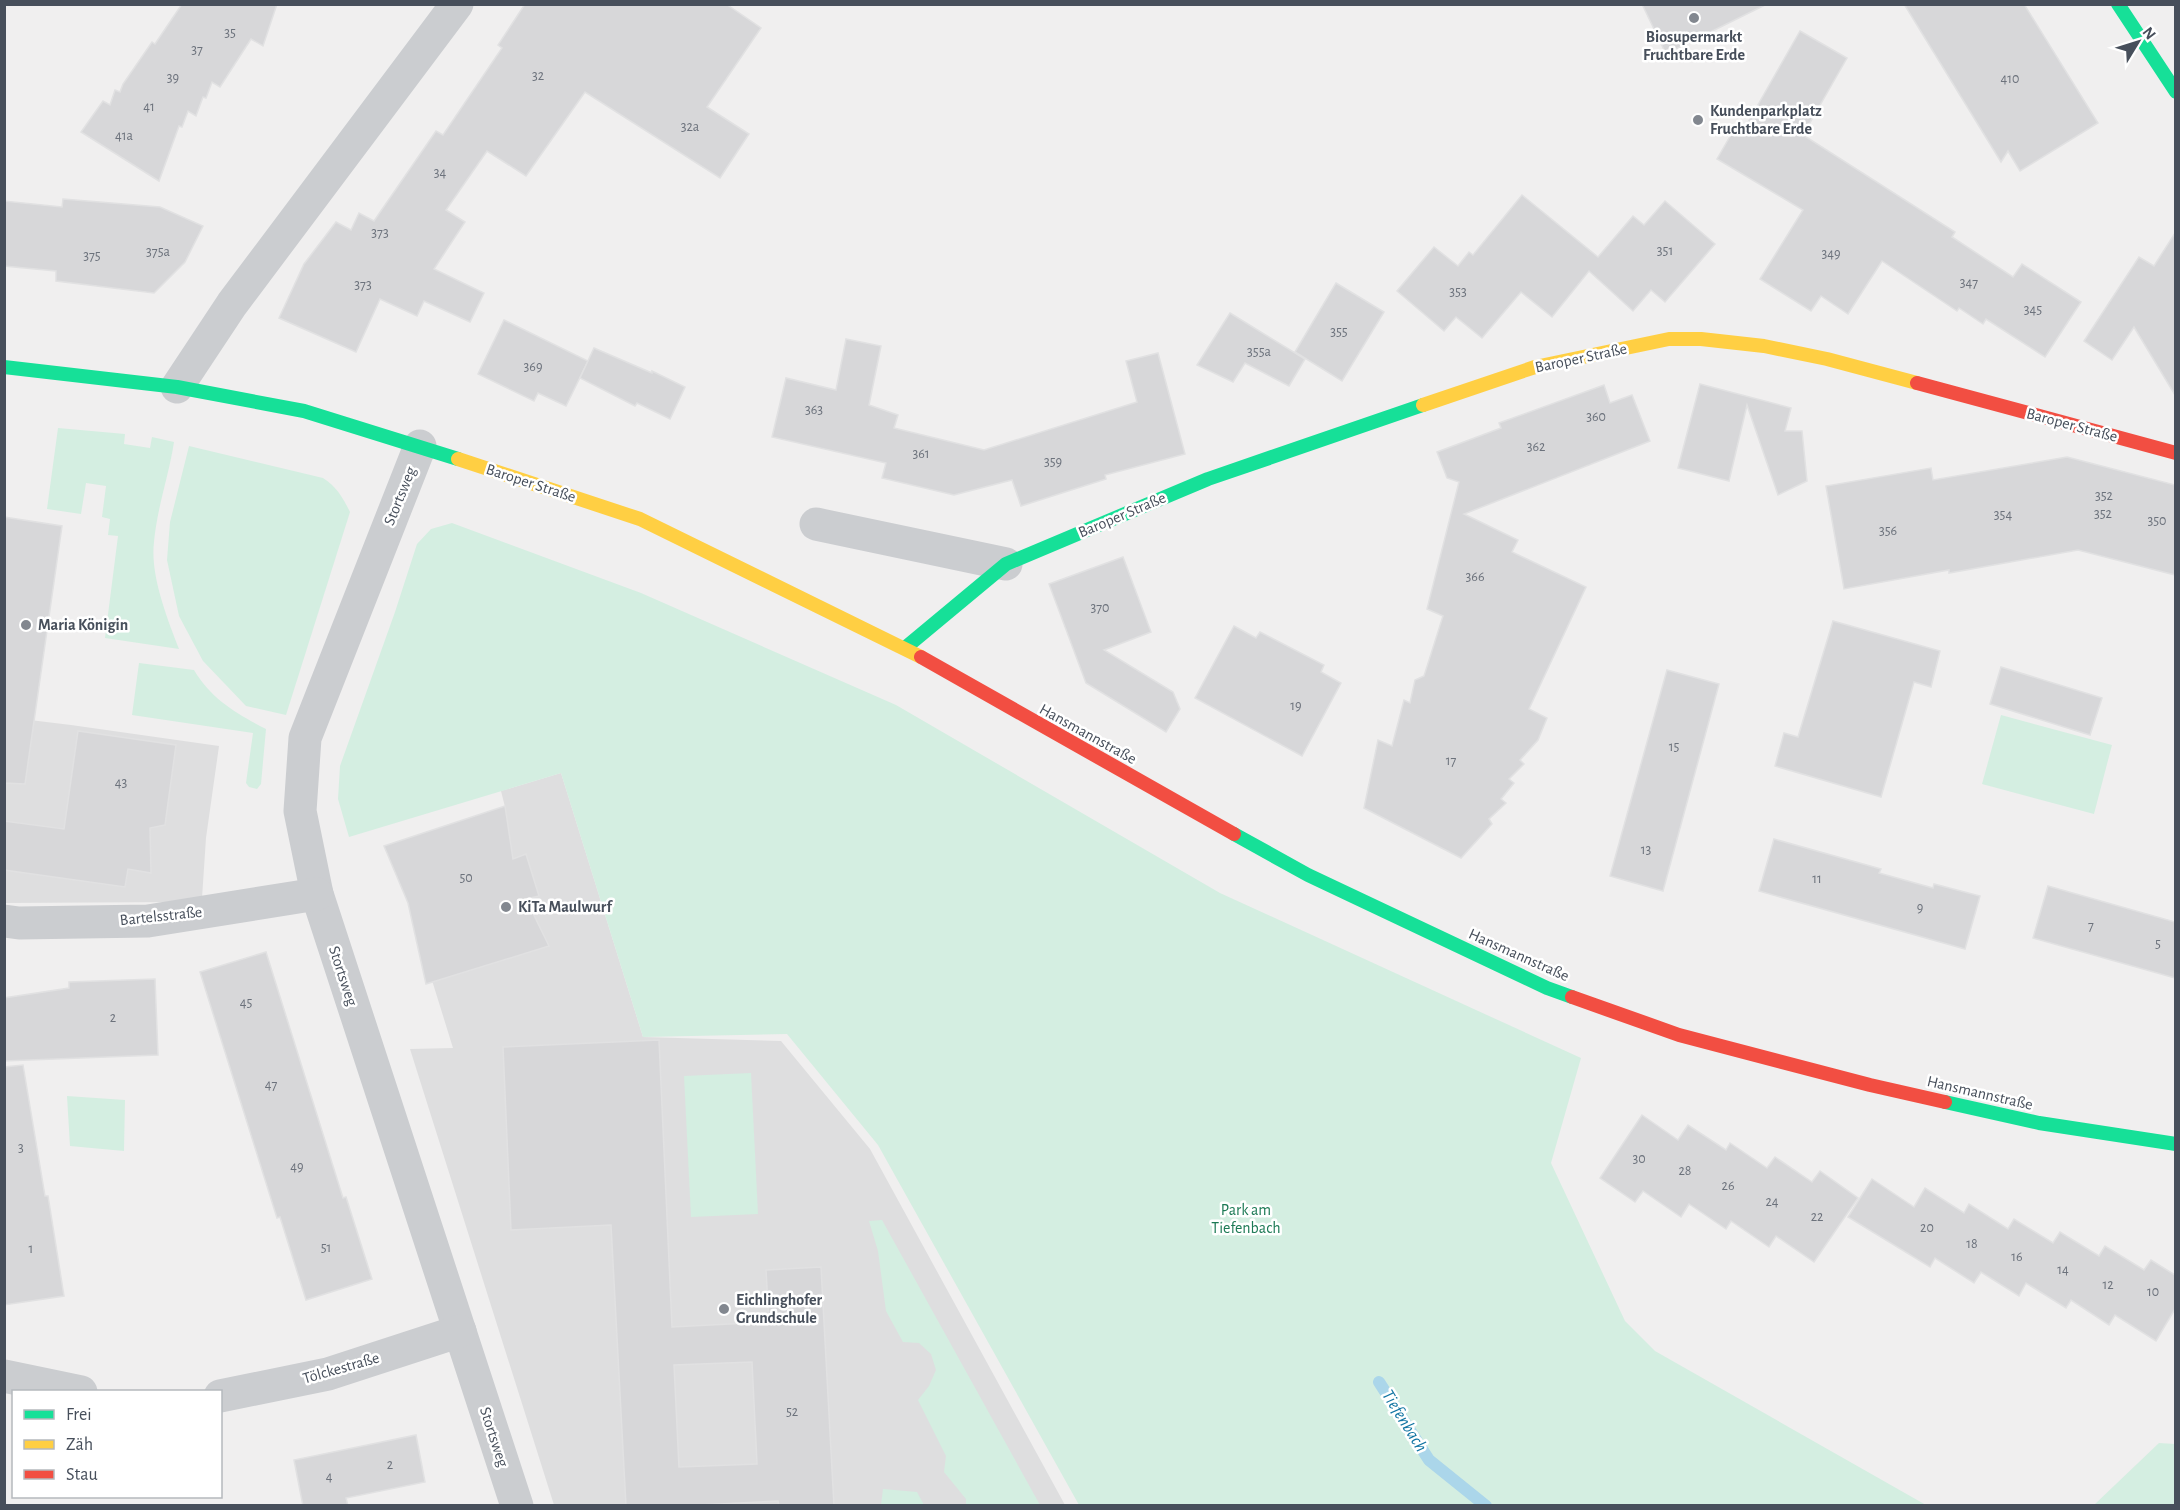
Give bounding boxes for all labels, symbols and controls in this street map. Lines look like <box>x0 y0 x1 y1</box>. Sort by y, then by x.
marker: Biosupermarkt Fruchtbare Erde <box>1687 11 1701 25</box>
north arrow <box>2108 12 2168 72</box>
text: N <box>2139 24 2159 43</box>
house number: 35 <box>224 26 236 40</box>
place label: Biosupermarkt Fruchtbare Erde <box>1643 29 1745 63</box>
house number: 37 <box>191 43 203 57</box>
house number: 32 <box>532 69 544 83</box>
house number: 39 <box>167 71 179 85</box>
house number: 410 <box>2001 72 2019 86</box>
house number: 41 <box>143 100 155 114</box>
place label: Kundenparkplatz Fruchtbare Erde <box>1710 103 1822 137</box>
marker: Kundenparkplatz Fruchtbare Erde <box>1691 113 1705 127</box>
house number: 32a <box>681 120 700 134</box>
house number: 41a <box>115 129 134 143</box>
house number: 34 <box>434 166 447 180</box>
house number: 373 <box>371 226 389 240</box>
house number: 351 <box>1657 244 1673 258</box>
house number: 375a <box>146 245 170 259</box>
house number: 349 <box>1821 247 1841 261</box>
house number: 375 <box>83 249 101 263</box>
house number: 347 <box>1960 276 1978 290</box>
house number: 373 <box>354 278 372 292</box>
house number: 353 <box>1449 285 1467 299</box>
house number: 345 <box>2024 303 2042 317</box>
house number: 355 <box>1330 325 1348 339</box>
street label: Baroper Straße <box>1534 340 1628 376</box>
house number: 355a <box>1247 345 1271 359</box>
house number: 369 <box>524 360 542 374</box>
house number: 363 <box>805 403 823 417</box>
street label: Baroper Straße <box>2025 405 2119 445</box>
house number: 360 <box>1586 410 1606 424</box>
house number: 362 <box>1527 440 1545 454</box>
house number: 361 <box>912 447 930 461</box>
house number: 359 <box>1044 455 1062 469</box>
street label: Baroper Straße <box>484 461 578 505</box>
street label: Stortsweg <box>381 464 419 528</box>
street label: Baroper Straße <box>1076 489 1168 541</box>
house number: 352 <box>2095 489 2113 503</box>
house number: 352 <box>2094 507 2112 521</box>
house number: 354 <box>1994 508 2012 522</box>
house number: 350 <box>2147 514 2167 528</box>
house number: 356 <box>1879 524 1897 538</box>
house number: 366 <box>1466 570 1484 584</box>
house number: 370 <box>1091 601 1110 615</box>
place label: Maria Königin <box>38 617 128 633</box>
marker: Maria Königin <box>19 618 33 632</box>
house number: 19 <box>1290 699 1302 713</box>
street label: Hansmannstraße <box>1037 701 1139 767</box>
house number: 15 <box>1669 740 1679 754</box>
house number: 17 <box>1446 754 1456 768</box>
house number: 43 <box>115 776 127 790</box>
house number: 13 <box>1641 843 1652 857</box>
house number: 50 <box>459 871 473 885</box>
house number: 11 <box>1812 872 1822 886</box>
place label: KiTa Maulwurf <box>518 899 613 915</box>
marker: KiTa Maulwurf <box>499 900 513 914</box>
house number: 9 <box>1917 901 1923 915</box>
street label: Bartelsstraße <box>119 904 203 928</box>
house number: 7 <box>2088 919 2094 933</box>
street label: Hansmannstraße <box>1466 926 1572 984</box>
house number: 5 <box>2155 937 2161 951</box>
street label: Stortsweg <box>326 944 360 1008</box>
house number: 45 <box>240 996 252 1010</box>
house number: 2 <box>110 1011 116 1025</box>
street label: Hansmannstraße <box>1926 1073 2034 1113</box>
house number: 47 <box>265 1078 277 1092</box>
house number: 3 <box>18 1141 24 1155</box>
house number: 30 <box>1632 1152 1646 1166</box>
house number: 49 <box>290 1160 304 1174</box>
house number: 28 <box>1678 1164 1692 1178</box>
house number: 26 <box>1722 1179 1734 1193</box>
house number: 24 <box>1765 1195 1779 1209</box>
park label: Park am Tiefenbach <box>1211 1202 1281 1236</box>
house number: 22 <box>1811 1210 1823 1224</box>
house number: 20 <box>1920 1221 1934 1235</box>
house number: 18 <box>1966 1237 1978 1251</box>
house number: 51 <box>321 1241 331 1255</box>
house number: 1 <box>29 1242 33 1256</box>
house number: 16 <box>2011 1250 2023 1264</box>
house number: 14 <box>2057 1263 2069 1277</box>
house number: 12 <box>2102 1278 2114 1292</box>
house number: 10 <box>2147 1285 2159 1299</box>
place label: Eichlinghofer Grundschule <box>736 1292 823 1326</box>
marker: Eichlinghofer Grundschule <box>717 1302 731 1316</box>
street label: Tölckestraße <box>301 1349 381 1387</box>
water label: Tiefenbach <box>1378 1387 1430 1455</box>
legend <box>12 1390 222 1498</box>
street label: Stortsweg <box>477 1405 511 1469</box>
house number: 52 <box>786 1405 798 1419</box>
text: Frei <box>66 1406 92 1424</box>
text: Zäh <box>66 1436 93 1454</box>
house number: 2 <box>387 1458 393 1472</box>
text: Stau <box>66 1466 98 1484</box>
house number: 4 <box>326 1470 333 1484</box>

